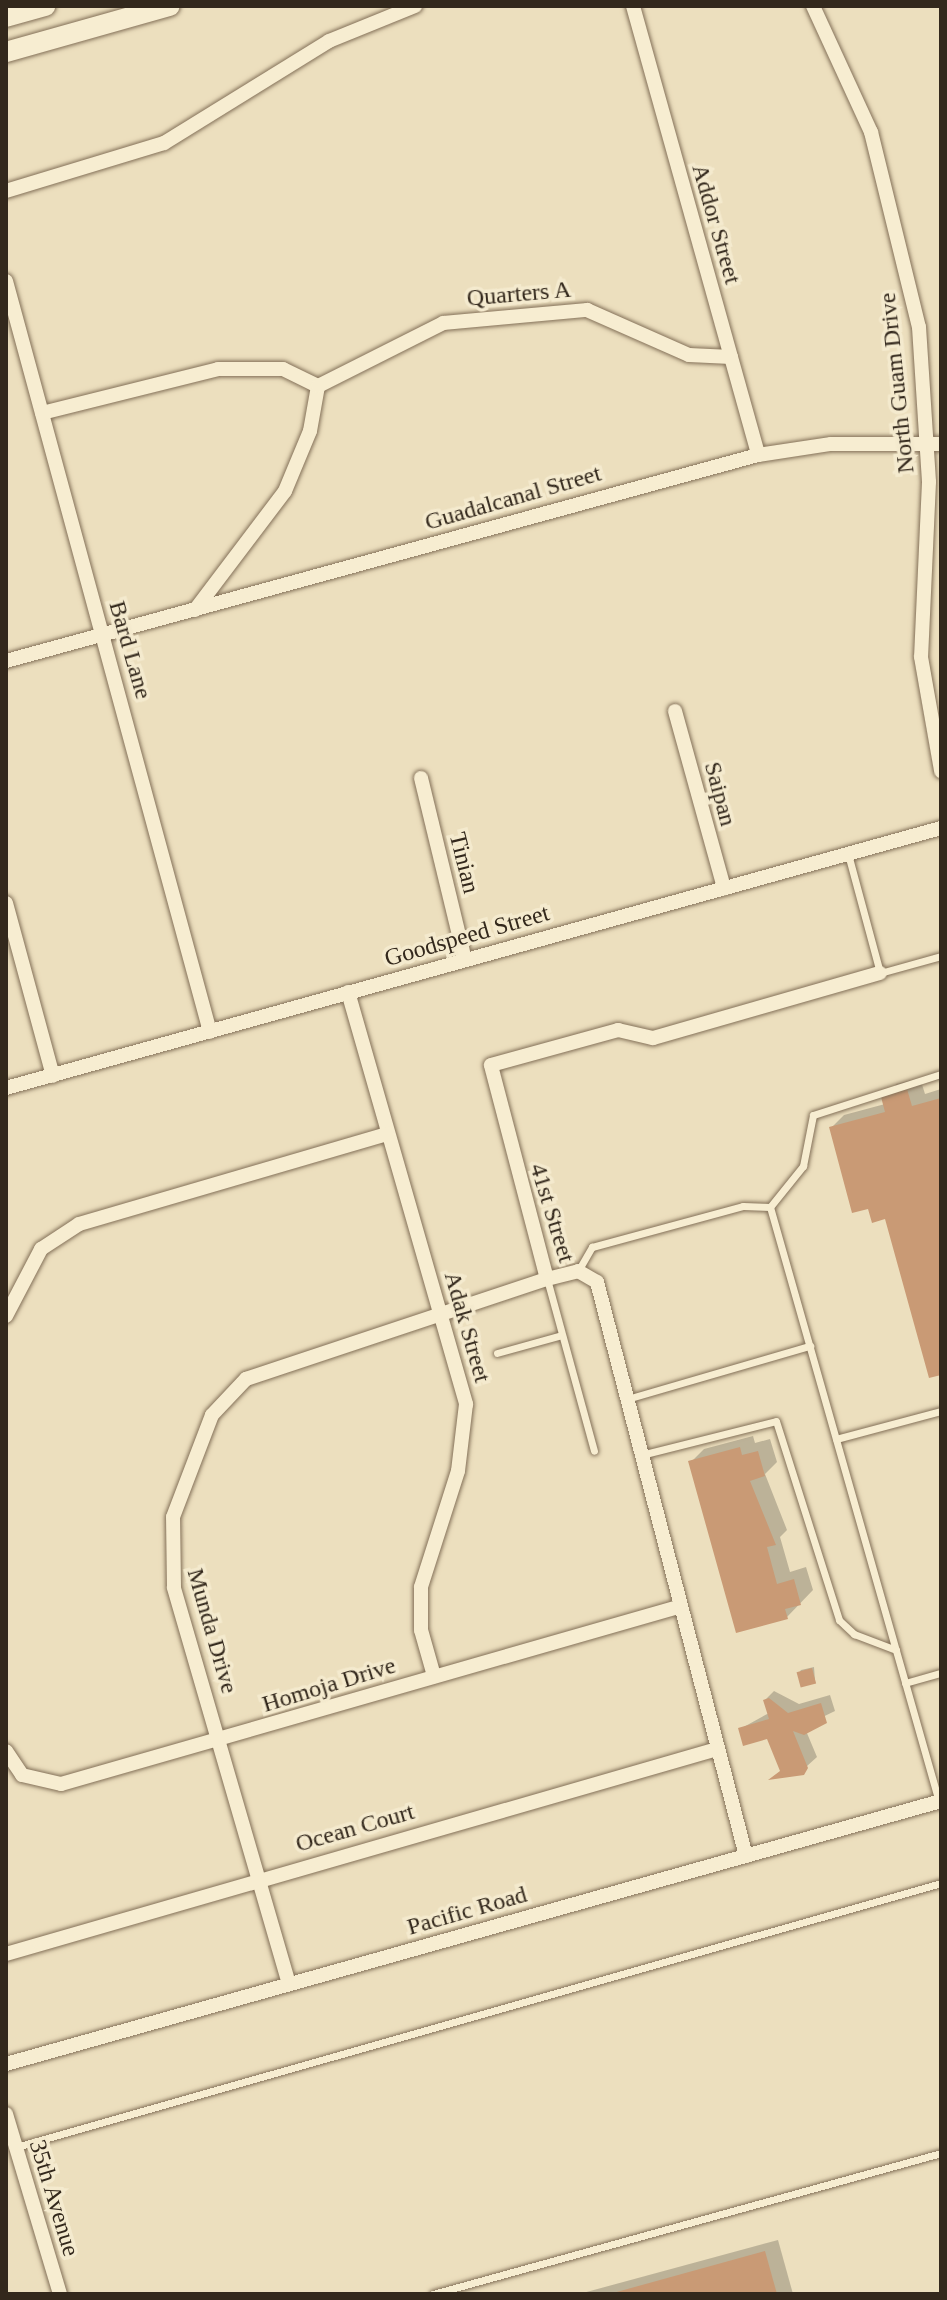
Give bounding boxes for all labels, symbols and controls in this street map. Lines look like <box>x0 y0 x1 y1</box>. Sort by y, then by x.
street label: Addor Street <box>685 161 747 287</box>
street label: Quarters A <box>465 275 573 313</box>
street label: North Guam Drive <box>873 291 921 475</box>
street label: Guadalcanal Street <box>422 459 604 537</box>
street label: Bard Lane <box>102 598 158 702</box>
street label: Saipan <box>698 759 742 829</box>
street label: Tinian <box>443 830 485 896</box>
street label: Goodspeed Street <box>381 899 553 973</box>
street label: 41st Street <box>523 1160 581 1266</box>
street label: Adak Street <box>437 1268 497 1386</box>
street label: Munda Drive <box>180 1565 244 1697</box>
street label: Homoja Drive <box>259 1651 399 1719</box>
street label: Ocean Court <box>292 1797 418 1859</box>
street label: Pacific Road <box>404 1880 530 1942</box>
street label: 35th Avenue <box>22 2136 86 2260</box>

